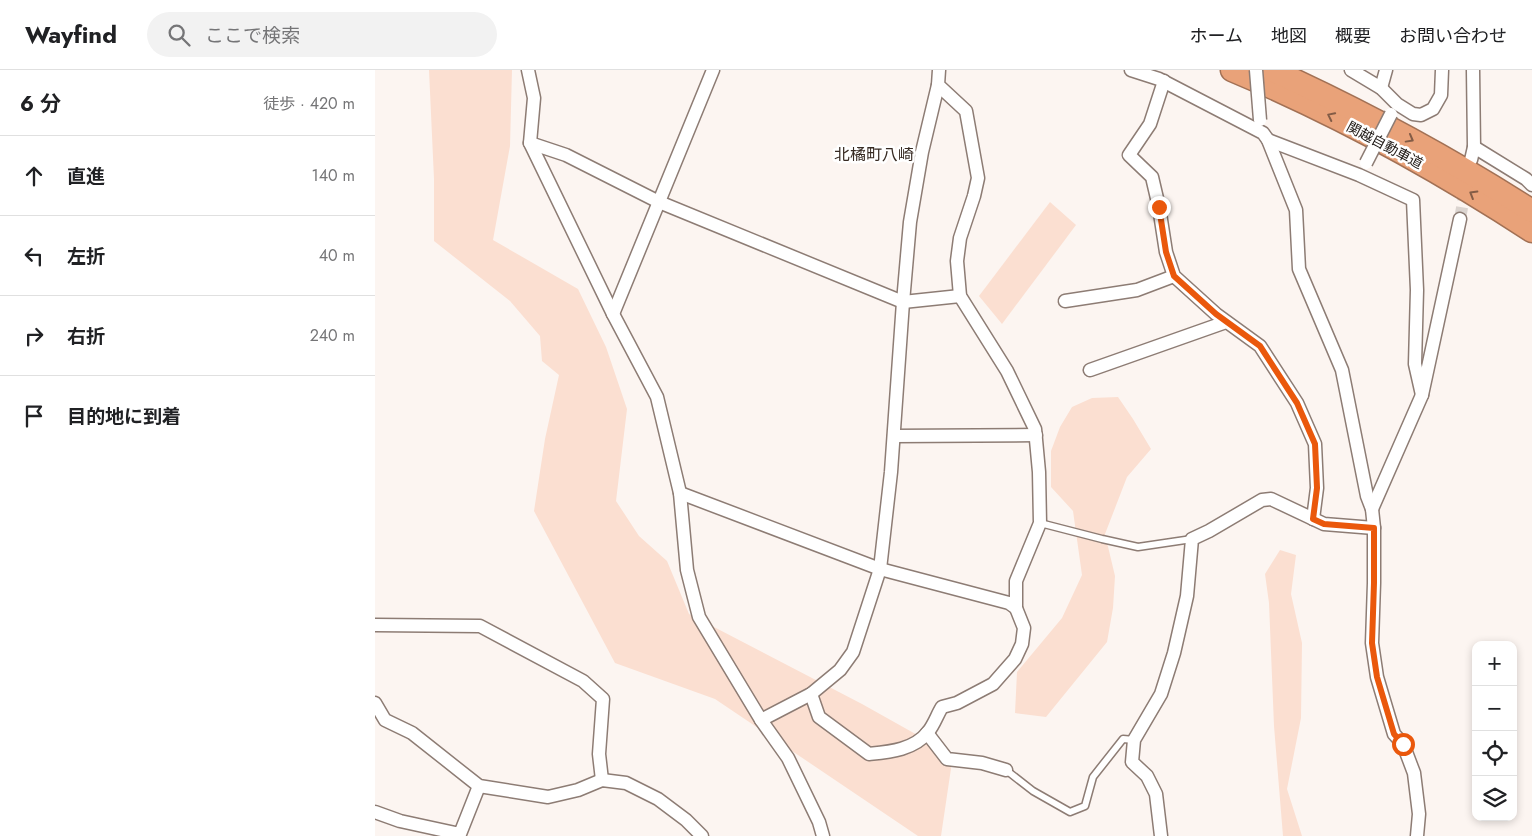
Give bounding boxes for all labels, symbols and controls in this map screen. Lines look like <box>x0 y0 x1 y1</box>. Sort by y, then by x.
search box <box>147 12 497 57</box>
text: Wayfind <box>25 17 117 52</box>
icon: search <box>165 21 193 49</box>
text: ここで検索 <box>205 22 300 49</box>
text: ホーム <box>1190 23 1243 49</box>
text: 地図 <box>1271 23 1307 49</box>
text: 概要 <box>1335 23 1371 49</box>
text: お問い合わせ <box>1399 23 1507 49</box>
text: 6 分 <box>20 89 61 119</box>
text: 徒歩 · 420 m <box>263 92 355 115</box>
one-way arrow <box>1327 112 1336 122</box>
street label: 関越自動車道 <box>1343 116 1427 174</box>
one-way arrow <box>1404 133 1413 143</box>
district label: 北橘町八崎 <box>834 143 914 166</box>
icon: ahead <box>20 162 48 190</box>
text: 直進 <box>67 163 105 190</box>
text: 140 m <box>312 164 355 187</box>
one-way arrow <box>1470 191 1479 201</box>
route end <box>1148 196 1171 219</box>
icon: left <box>20 242 48 270</box>
text: 左折 <box>67 243 105 270</box>
text: 40 m <box>319 244 355 267</box>
icon: right <box>20 322 48 350</box>
text: 右折 <box>67 323 105 350</box>
text: 240 m <box>310 324 355 347</box>
icon: arrive <box>20 402 48 430</box>
text: 目的地に到着 <box>67 403 181 430</box>
map controls <box>1472 641 1517 821</box>
button: + <box>1472 641 1517 686</box>
button: − <box>1472 686 1517 731</box>
button: locate <box>1472 731 1517 776</box>
route start <box>1392 733 1415 756</box>
button: layers <box>1472 776 1517 821</box>

